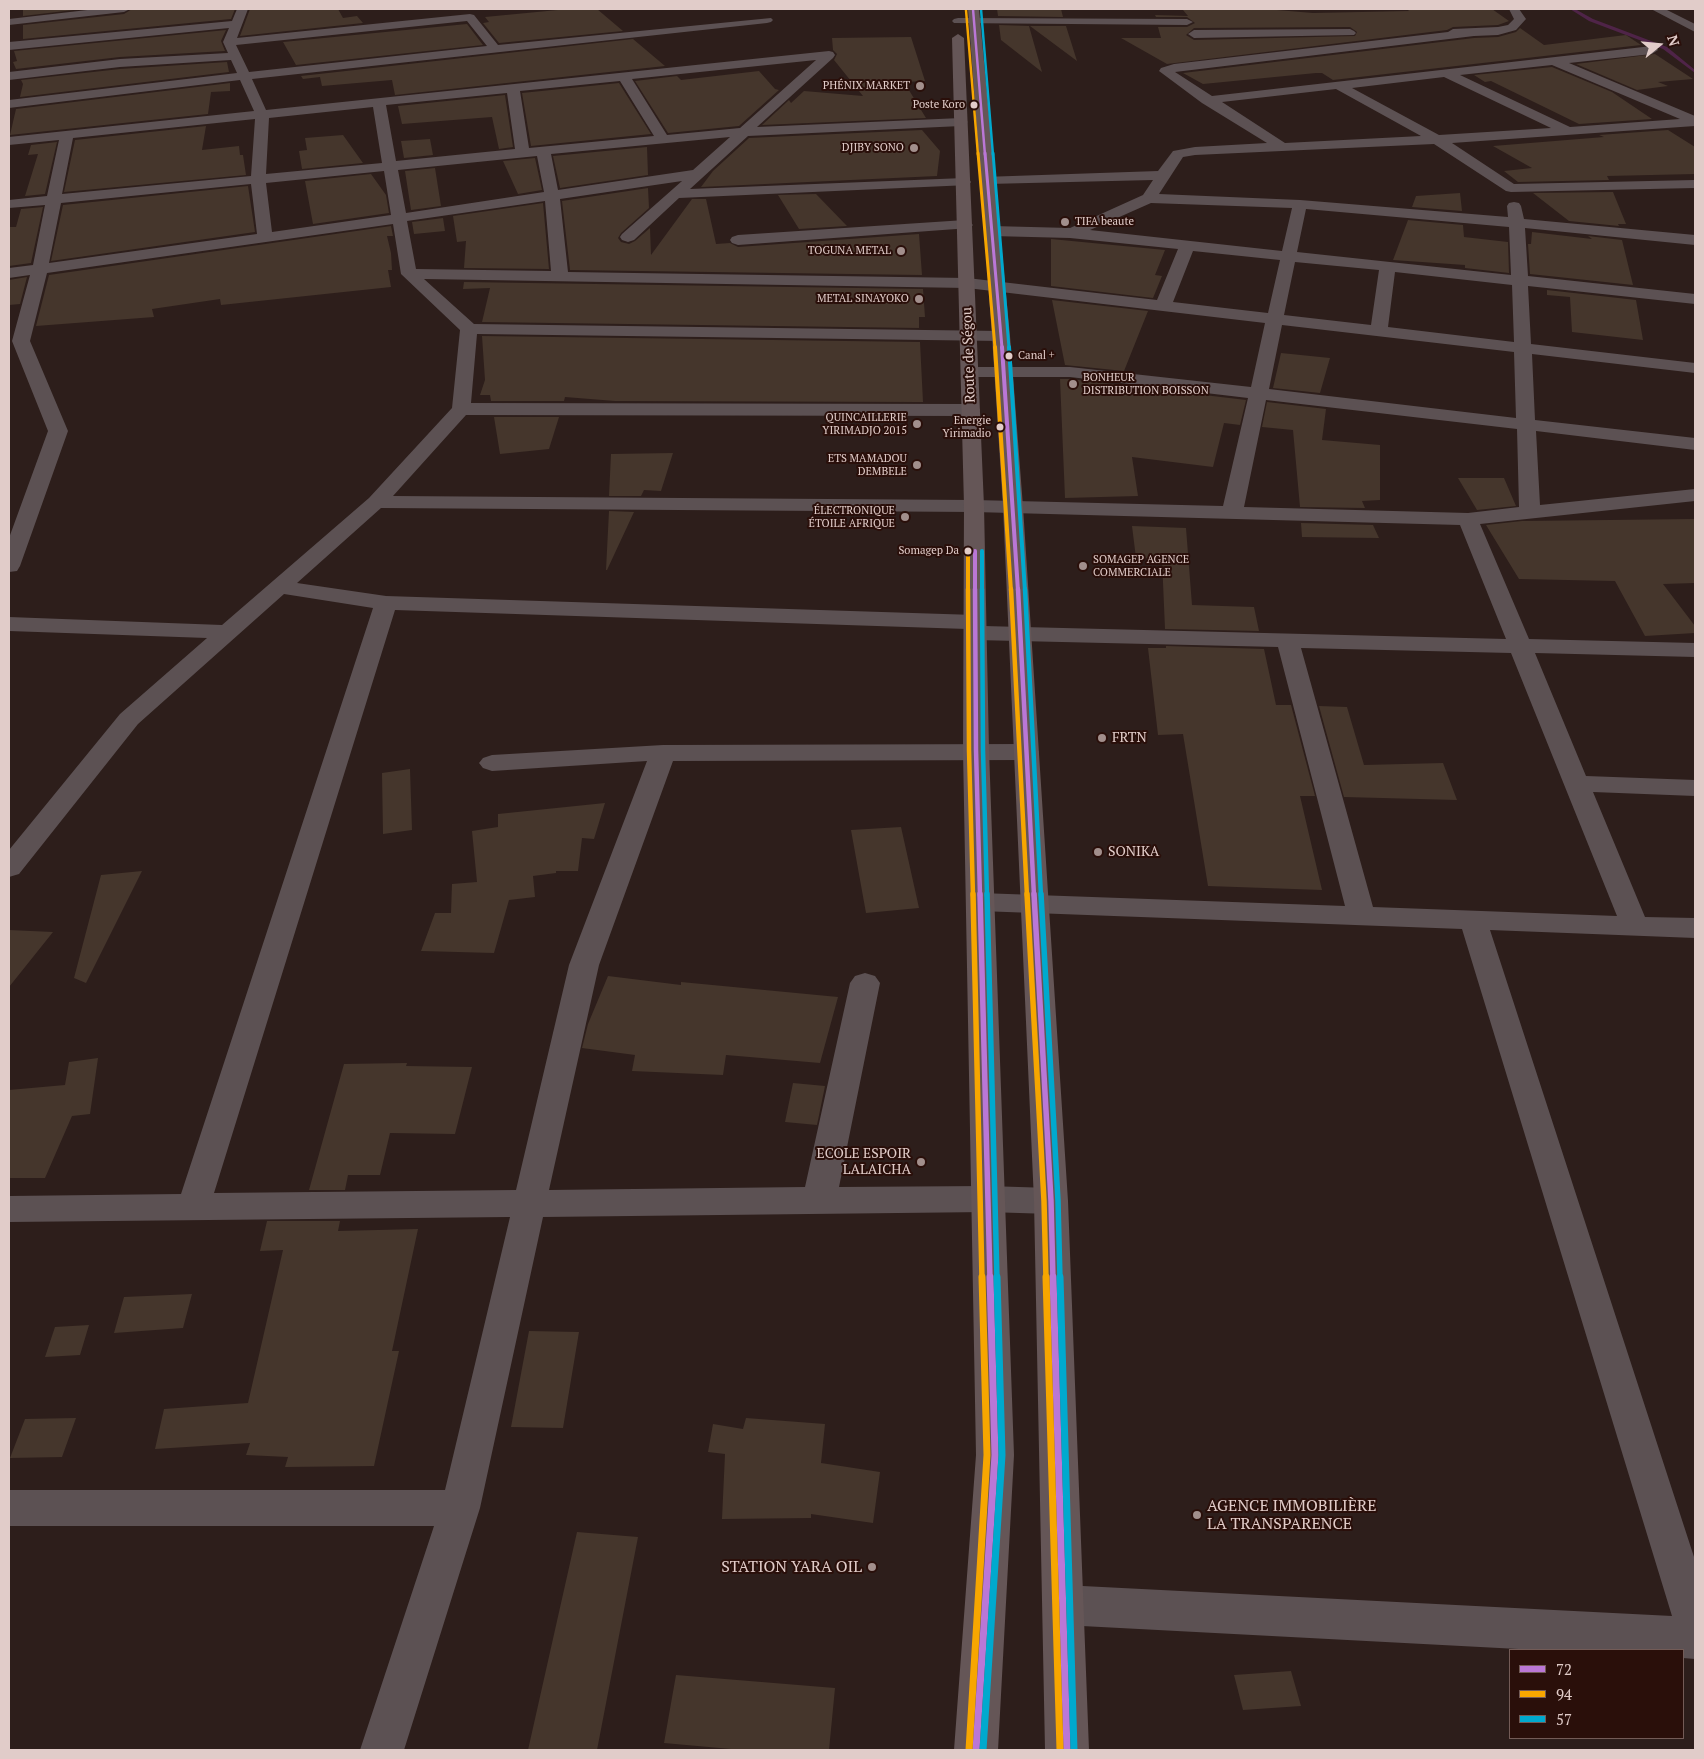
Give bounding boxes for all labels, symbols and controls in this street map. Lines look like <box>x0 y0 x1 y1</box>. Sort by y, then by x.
north arrow <box>1634 20 1684 70</box>
text: N <box>1663 33 1684 48</box>
place label: PHÉNIX MARKET <box>823 79 910 93</box>
marker: PHÉNIX MARKET <box>914 80 926 92</box>
place label: Poste Koro <box>913 98 965 112</box>
marker: Poste Koro <box>969 100 979 110</box>
place label: DJIBY SONO <box>842 141 904 155</box>
marker: DJIBY SONO <box>908 142 920 154</box>
place label: TIFA beaute <box>1075 215 1134 229</box>
marker: TIFA beaute <box>1059 216 1071 228</box>
place label: TOGUNA METAL <box>808 244 891 258</box>
marker: TOGUNA METAL <box>895 245 907 257</box>
place label: METAL SINAYOKO <box>817 292 909 306</box>
marker: METAL SINAYOKO <box>913 293 925 305</box>
street label: Route de Ségou <box>959 307 979 403</box>
place label: Canal + <box>1018 349 1055 363</box>
marker: Canal + <box>1004 351 1014 361</box>
place label: BONHEUR DISTRIBUTION BOISSON <box>1083 371 1209 397</box>
marker: BONHEUR DISTRIBUTION BOISSON <box>1067 378 1079 390</box>
place label: QUINCAILLERIE YIRIMADJO 2015 <box>822 411 907 437</box>
place label: Energie Yirimadio <box>943 414 991 440</box>
marker: QUINCAILLERIE YIRIMADJO 2015 <box>911 418 923 430</box>
marker: Energie Yirimadio <box>995 422 1005 432</box>
place label: ETS MAMADOU DEMBELE <box>828 452 907 478</box>
marker: ETS MAMADOU DEMBELE <box>911 459 923 471</box>
place label: ÉLECTRONIQUE ÉTOILE AFRIQUE <box>809 504 895 530</box>
marker: ÉLECTRONIQUE ÉTOILE AFRIQUE <box>899 511 911 523</box>
place label: Somagep Da <box>898 544 959 558</box>
marker: Somagep Da <box>963 546 973 556</box>
place label: SOMAGEP AGENCE COMMERCIALE <box>1093 553 1189 579</box>
marker: SOMAGEP AGENCE COMMERCIALE <box>1077 560 1089 572</box>
place label: FRTN <box>1112 730 1147 746</box>
marker: FRTN <box>1096 732 1108 744</box>
place label: SONIKA <box>1108 844 1159 860</box>
marker: SONIKA <box>1092 846 1104 858</box>
place label: ECOLE ESPOIR LALAICHA <box>817 1146 911 1178</box>
marker: ECOLE ESPOIR LALAICHA <box>915 1156 927 1168</box>
place label: AGENCE IMMOBILIÈRE LA TRANSPARENCE <box>1207 1496 1377 1534</box>
marker: AGENCE IMMOBILIÈRE LA TRANSPARENCE <box>1191 1509 1203 1521</box>
place label: STATION YARA OIL <box>721 1557 862 1577</box>
marker: STATION YARA OIL <box>866 1561 878 1573</box>
legend <box>1509 1649 1684 1739</box>
text: 72 <box>1556 1659 1572 1679</box>
text: 94 <box>1556 1684 1572 1704</box>
text: 57 <box>1556 1709 1572 1729</box>

